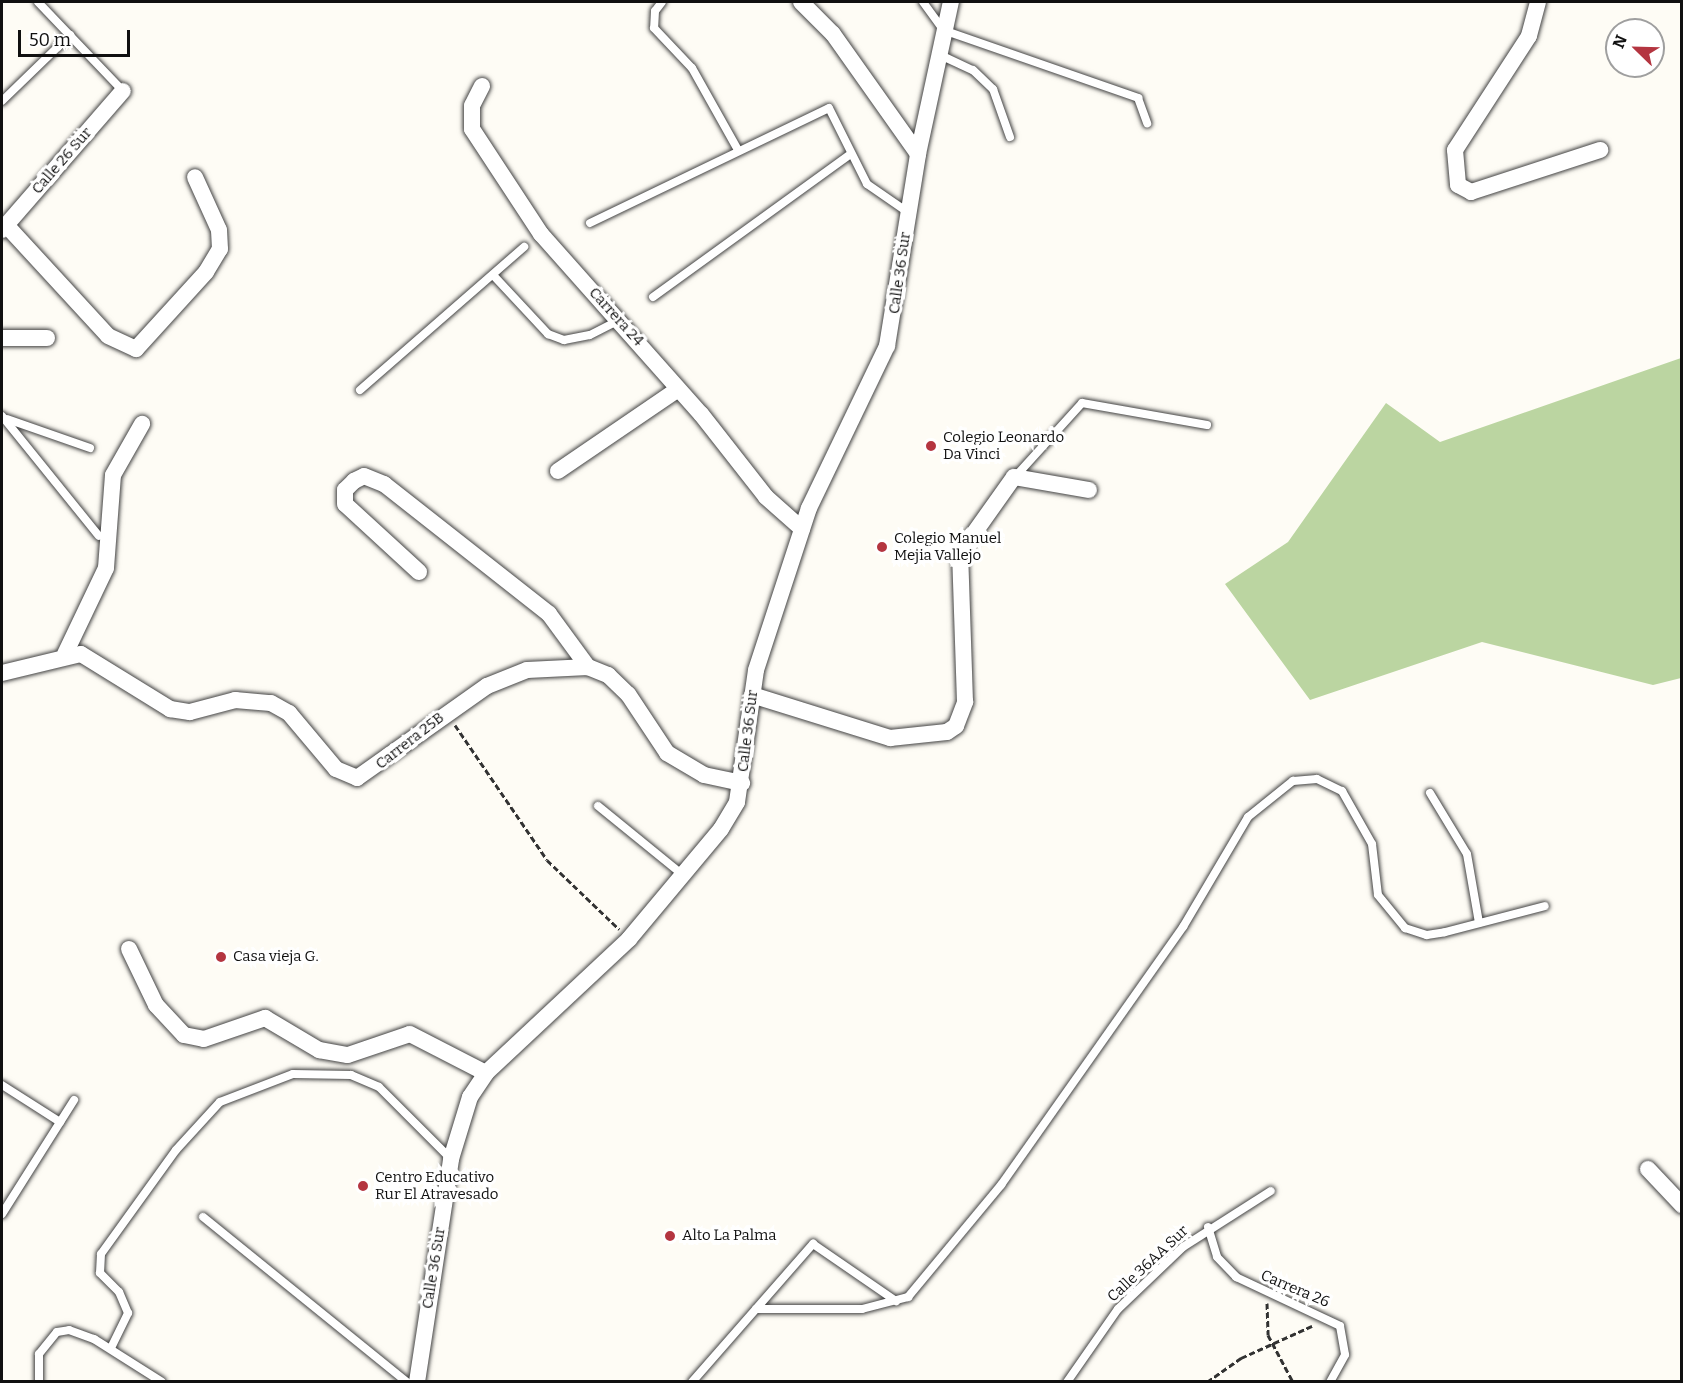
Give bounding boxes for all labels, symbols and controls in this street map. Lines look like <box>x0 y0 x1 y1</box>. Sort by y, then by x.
scale bar <box>21 18 134 56</box>
north arrow <box>1605 18 1665 78</box>
text: 50 m <box>29 29 71 51</box>
text: N <box>1609 32 1631 51</box>
street label: Calle 26 Sur <box>28 124 96 198</box>
street label: Calle 36 Sur <box>885 231 915 315</box>
street label: Carrera 24 <box>585 284 647 350</box>
place label: Colegio Leonardo Da Vinci <box>943 428 1064 463</box>
marker: Colegio Leonardo Da Vinci <box>924 439 938 453</box>
place label: Colegio Manuel Mejia Vallejo <box>894 529 1001 564</box>
marker: Colegio Manuel Mejia Vallejo <box>875 540 889 554</box>
street label: Calle 36 Sur <box>734 689 762 773</box>
street label: Carrera 25B <box>372 709 448 773</box>
place label: Casa vieja G. <box>233 948 319 966</box>
marker: Casa vieja G. <box>214 950 228 964</box>
place label: Centro Educativo Rur El Atravesado <box>375 1168 498 1203</box>
marker: Centro Educativo Rur El Atravesado <box>356 1179 370 1193</box>
street label: Calle 36AA Sur <box>1104 1222 1192 1306</box>
street label: Calle 36 Sur <box>419 1226 449 1310</box>
place label: Alto La Palma <box>682 1227 777 1245</box>
marker: Alto La Palma <box>663 1229 677 1243</box>
street label: Carrera 26 <box>1258 1266 1332 1312</box>

